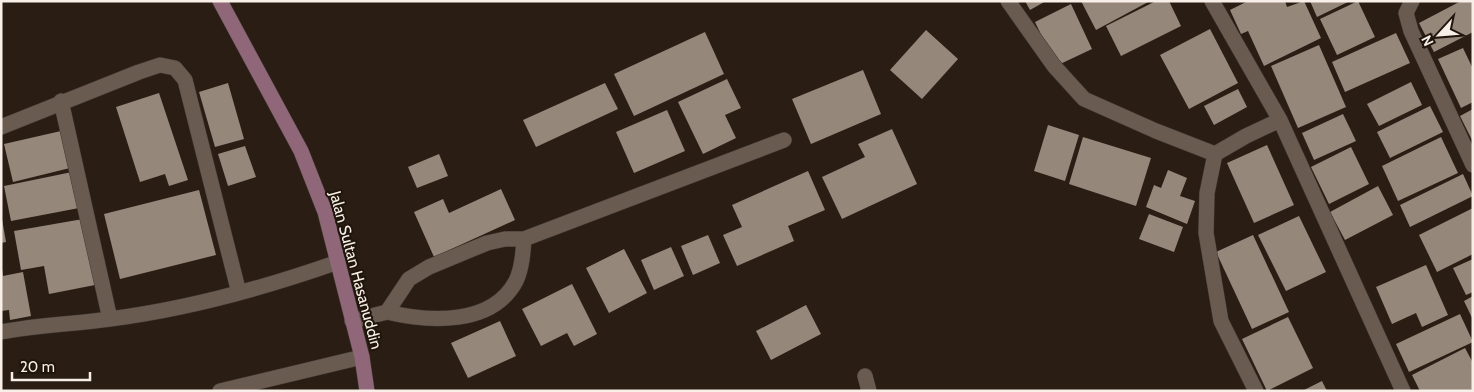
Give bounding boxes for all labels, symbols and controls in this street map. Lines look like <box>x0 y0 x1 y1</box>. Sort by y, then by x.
north arrow <box>1414 10 1464 60</box>
text: N <box>1417 32 1438 49</box>
street label: Jalan Sultan Hasanuddin <box>325 188 386 351</box>
scale bar <box>12 350 90 382</box>
text: 20 m <box>20 358 55 376</box>

